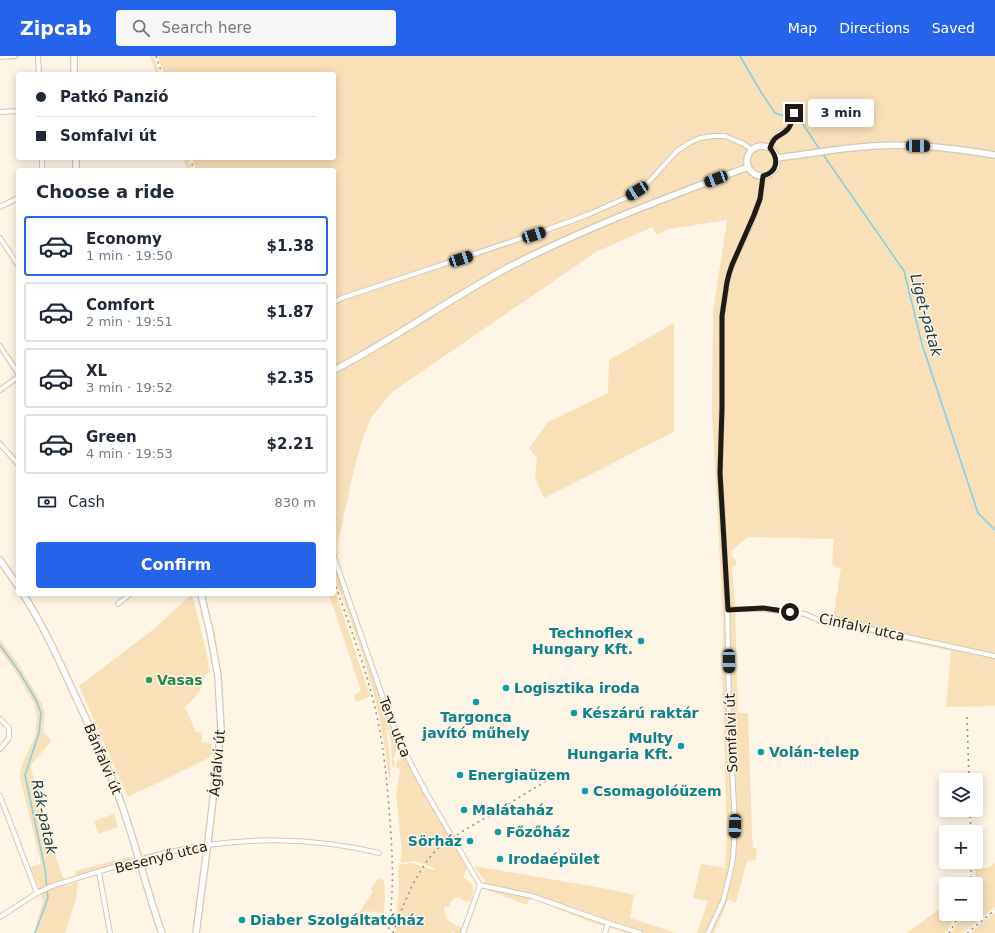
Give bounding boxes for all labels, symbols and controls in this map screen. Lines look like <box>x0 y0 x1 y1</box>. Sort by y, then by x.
search box <box>116 10 396 46</box>
text: Zipcab <box>20 17 92 39</box>
icon: search <box>130 17 152 39</box>
text: Search here <box>162 19 252 37</box>
text: Map <box>788 20 817 36</box>
text: Directions <box>839 20 910 36</box>
text: Saved <box>932 20 975 36</box>
text: Patkó Panzió <box>60 88 169 106</box>
callout: 3 min <box>808 99 874 127</box>
route end <box>785 104 803 122</box>
text: 3 min <box>821 105 861 120</box>
text: Somfalvi út <box>60 127 157 145</box>
car <box>906 140 930 152</box>
car <box>703 169 729 189</box>
car <box>624 180 650 202</box>
text: Choose a ride <box>36 181 175 202</box>
car <box>521 226 547 244</box>
icon: car <box>38 228 74 264</box>
text: Economy <box>86 230 162 248</box>
text: $1.38 <box>267 237 314 255</box>
text: 1 min · 19:50 <box>86 248 173 263</box>
car <box>448 250 474 268</box>
water label: Liget-patak <box>906 272 946 360</box>
icon: car <box>38 294 74 330</box>
text: Comfort <box>86 296 154 314</box>
text: $1.87 <box>267 303 314 321</box>
text: 2 min · 19:51 <box>86 314 173 329</box>
icon: car <box>38 360 74 396</box>
text: XL <box>86 362 107 380</box>
text: $2.35 <box>267 369 314 387</box>
text: 3 min · 19:52 <box>86 380 173 395</box>
icon: car <box>38 426 74 462</box>
text: Green <box>86 428 137 446</box>
text: $2.21 <box>267 435 314 453</box>
text: 4 min · 19:53 <box>86 446 173 461</box>
icon: cash <box>36 491 58 513</box>
text: Cash <box>68 493 105 511</box>
text: 830 m <box>274 495 316 510</box>
button: Confirm <box>36 542 316 588</box>
route start <box>781 603 799 621</box>
street label: Cinfalvi utca <box>818 610 906 644</box>
place label: Technoflex Hungary Kft. <box>532 625 633 657</box>
marker: Technoflex Hungary Kft. <box>636 636 646 646</box>
car <box>723 649 735 673</box>
place label: Vasas <box>157 672 203 688</box>
marker: Vasas <box>144 675 154 685</box>
place label: Logisztika iroda <box>514 680 640 696</box>
marker: Logisztika iroda <box>501 683 511 693</box>
street label: Terv utca <box>375 693 414 760</box>
street label: Somfalvi út <box>722 693 740 773</box>
marker: Targonca javító műhely <box>471 697 481 707</box>
place label: Készárú raktár <box>582 705 699 721</box>
marker: Készárú raktár <box>569 708 579 718</box>
place label: Targonca javító műhely <box>421 709 530 741</box>
street label: Bánfalvi út <box>81 721 125 797</box>
street label: Ágfalvi út <box>206 729 228 797</box>
place label: Multy Hungaria Kft. <box>567 730 673 762</box>
marker: Multy Hungaria Kft. <box>676 741 686 751</box>
place label: Volán-telep <box>769 744 859 760</box>
marker: Volán-telep <box>756 747 766 757</box>
place label: Energiaüzem <box>468 767 570 783</box>
marker: Energiaüzem <box>455 770 465 780</box>
map controls <box>939 773 983 921</box>
button: layers <box>939 773 983 817</box>
water label: Rák-patak <box>27 778 61 857</box>
place label: Csomagolóüzem <box>593 783 722 799</box>
marker: Csomagolóüzem <box>580 786 590 796</box>
place label: Malátaház <box>472 802 553 818</box>
marker: Malátaház <box>459 805 469 815</box>
car <box>729 814 741 838</box>
place label: Főzőház <box>506 824 570 840</box>
button: + <box>939 825 983 869</box>
marker: Főzőház <box>493 827 503 837</box>
place label: Sörház <box>408 833 462 849</box>
marker: Sörház <box>465 836 475 846</box>
street label: Besenyő utca <box>113 838 209 876</box>
place label: Irodaépület <box>508 851 600 867</box>
marker: Irodaépület <box>495 854 505 864</box>
button: − <box>939 877 983 921</box>
place label: Diaber Szolgáltatóház <box>250 912 424 928</box>
marker: Diaber Szolgáltatóház <box>237 915 247 925</box>

